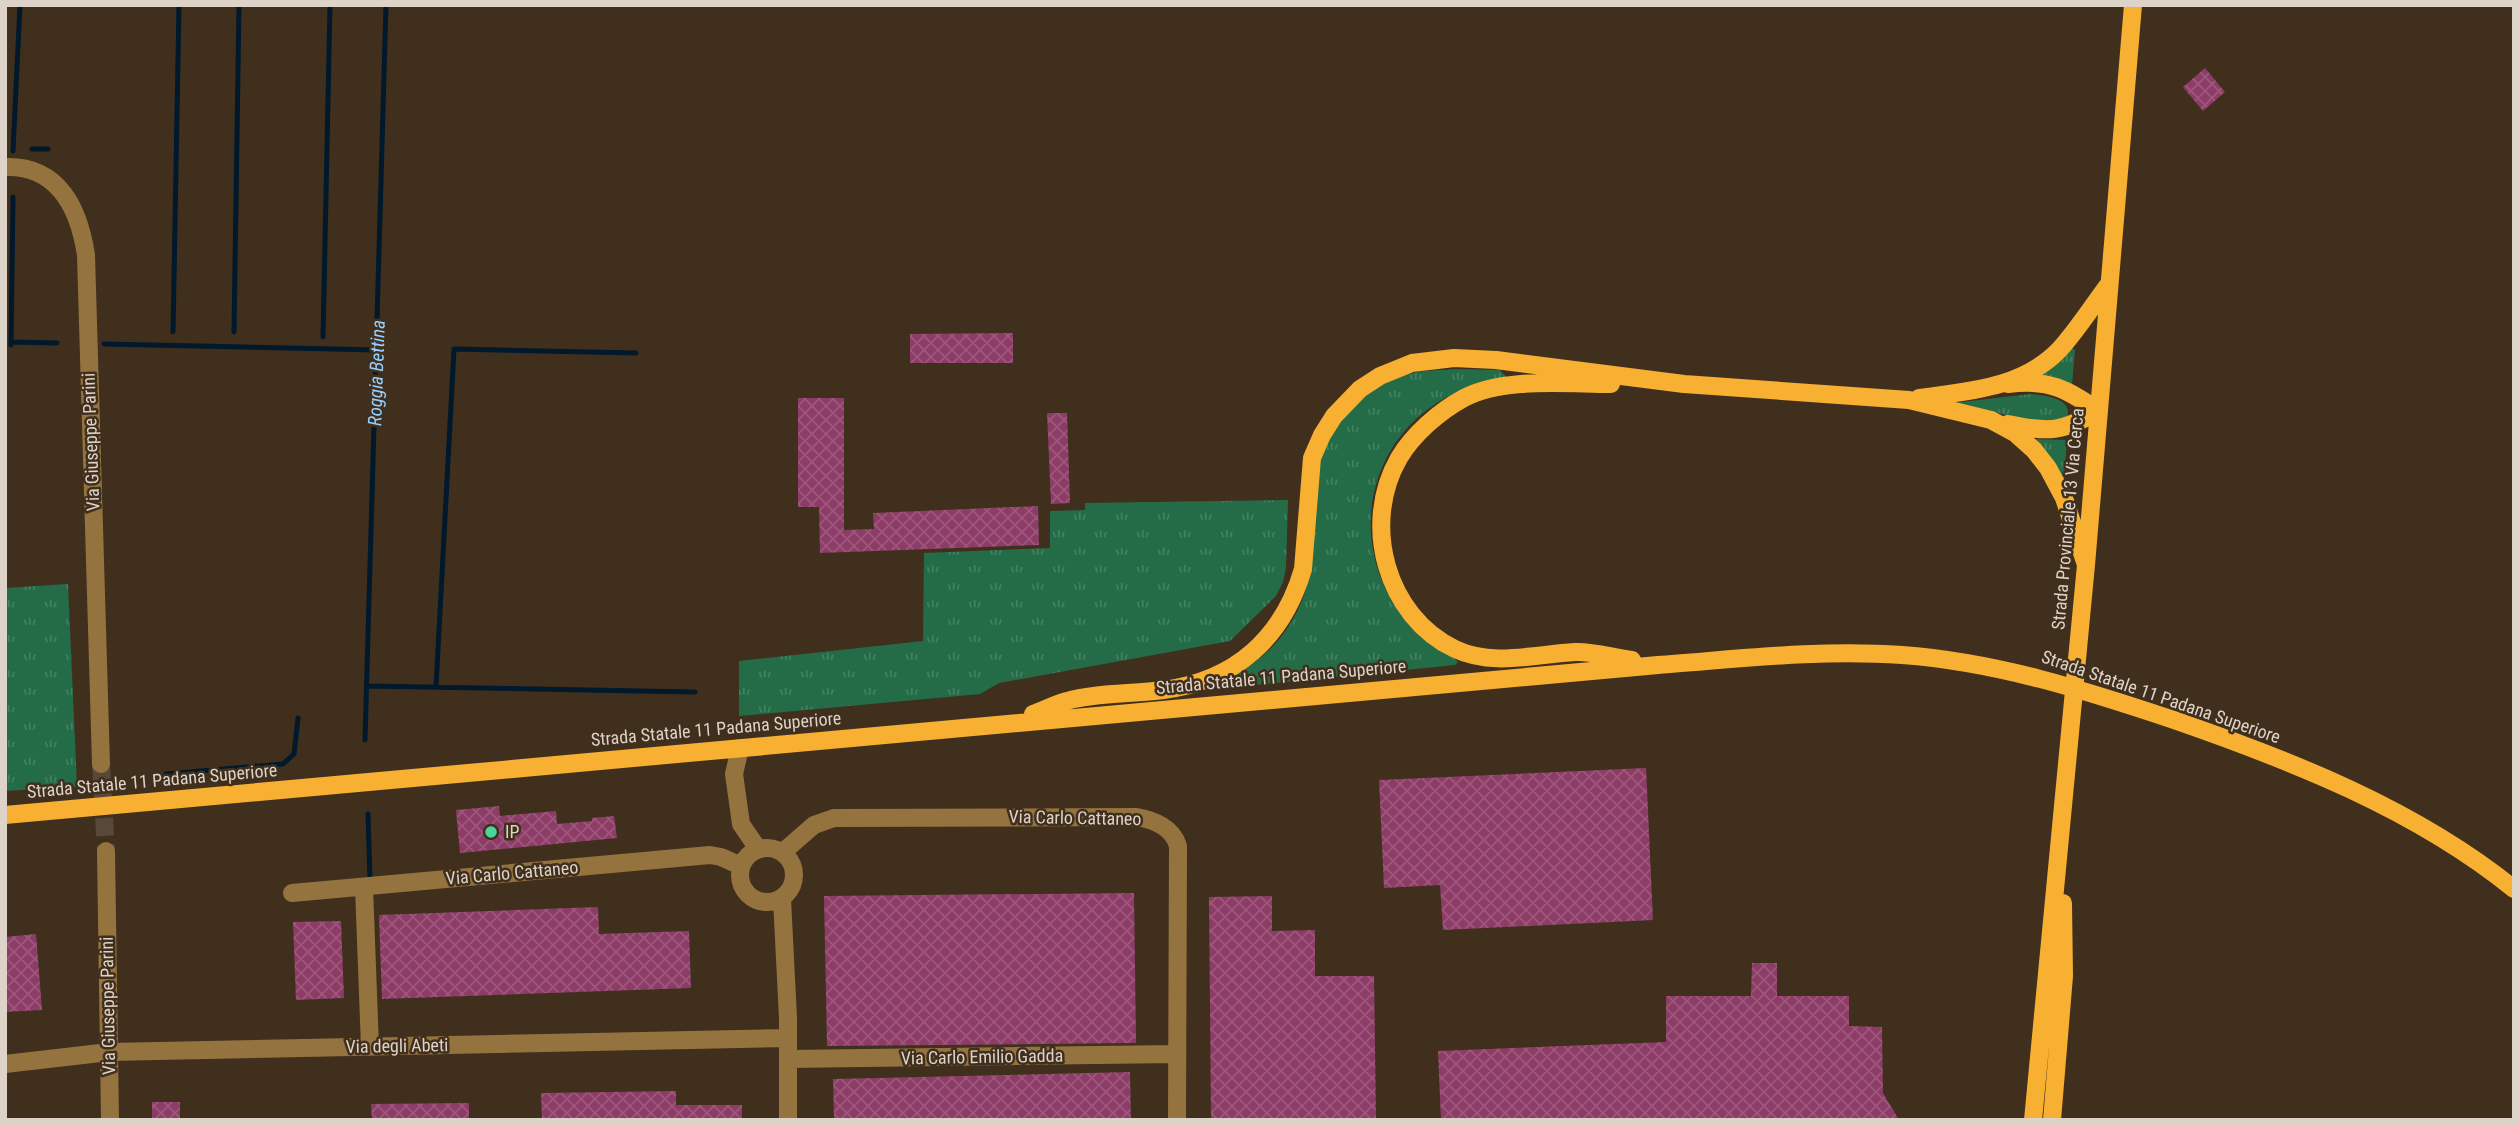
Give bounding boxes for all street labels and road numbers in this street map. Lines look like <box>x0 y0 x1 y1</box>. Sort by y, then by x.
street label: Via Giuseppe Parini <box>78 373 103 512</box>
street label: Strada Provinciale 13 Via Cerca <box>2047 407 2088 631</box>
street label: Strada Statale 11 Padana Superiore <box>2039 646 2283 747</box>
street label: Strada Statale 11 Padana Superiore <box>1155 655 1407 698</box>
street label: Strada Statale 11 Padana Superiore <box>590 707 842 750</box>
street label: Strada Statale 11 Padana Superiore <box>26 759 278 802</box>
street label: Via Carlo Cattaneo <box>1008 806 1142 829</box>
street label: Via Carlo Cattaneo <box>445 856 579 889</box>
street label: Via Giuseppe Parini <box>96 937 119 1075</box>
street label: Via degli Abeti <box>345 1034 449 1057</box>
street label: Via Carlo Emilio Gadda <box>901 1045 1063 1068</box>

